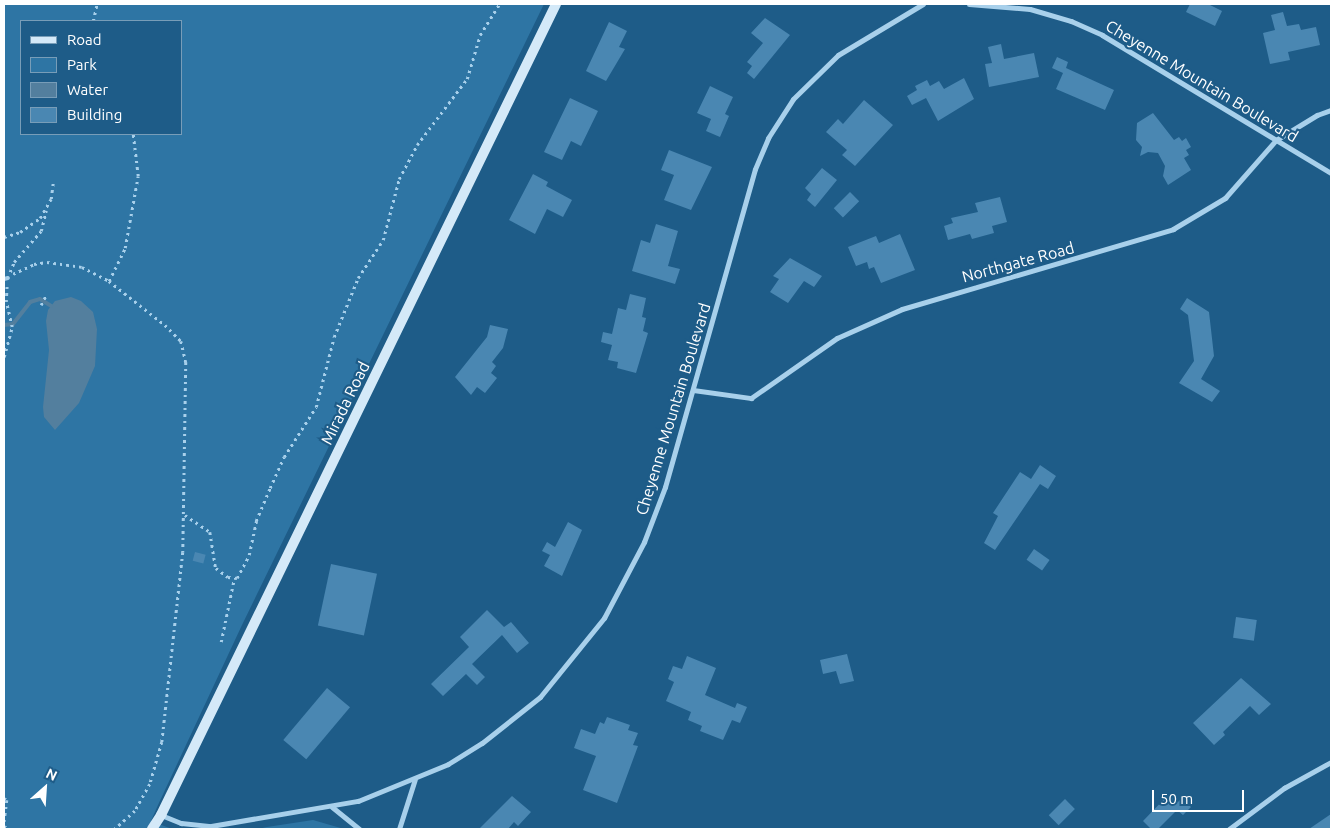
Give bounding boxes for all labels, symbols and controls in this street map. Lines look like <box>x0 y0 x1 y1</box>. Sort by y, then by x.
street label: Cheyenne Mountain Boulevard <box>1102 16 1302 146</box>
legend <box>20 20 182 135</box>
text: Road <box>67 31 102 48</box>
text: Park <box>67 56 97 73</box>
text: Water <box>67 81 108 98</box>
text: Building <box>67 106 122 123</box>
street label: Northgate Road <box>960 238 1076 286</box>
street label: Cheyenne Mountain Boulevard <box>632 301 714 517</box>
street label: Mirada Road <box>317 358 373 448</box>
north arrow <box>20 763 70 813</box>
text: N <box>43 765 60 784</box>
scale bar <box>1155 780 1248 812</box>
text: 50 m <box>1160 790 1193 807</box>

